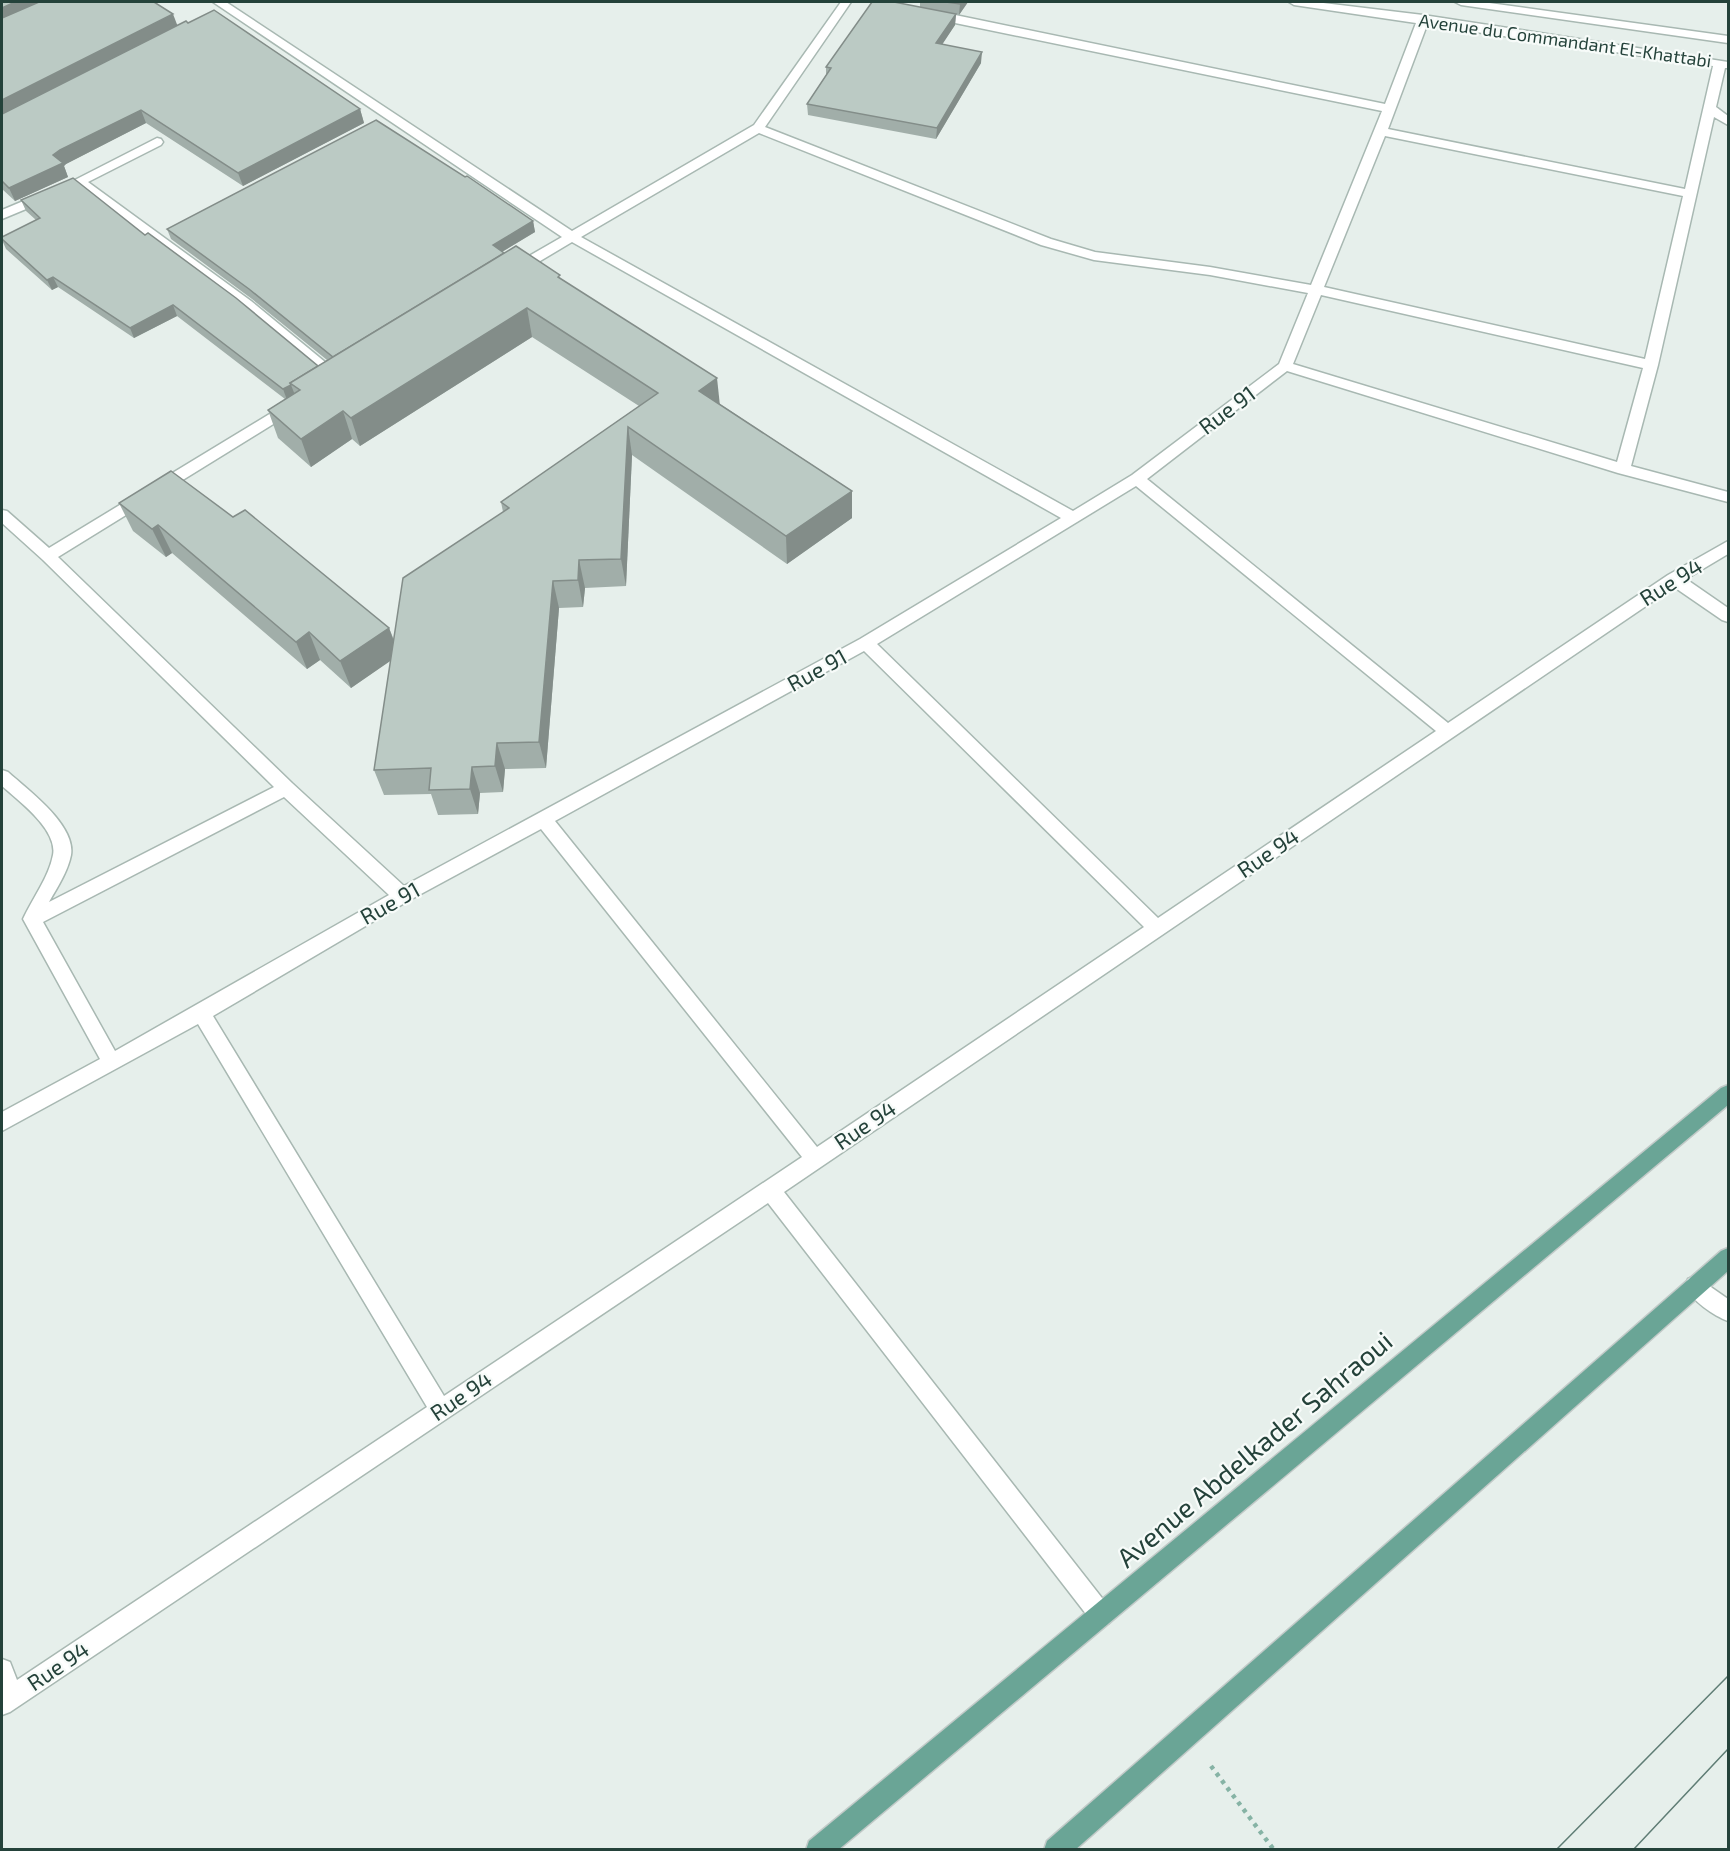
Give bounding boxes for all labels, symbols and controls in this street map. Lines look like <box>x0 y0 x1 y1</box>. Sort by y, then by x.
street label: Avenue du Commandant El-Khattabi <box>1417 9 1713 71</box>
street label: Rue 91 <box>1193 379 1260 439</box>
street label: Rue 94 <box>1634 552 1707 610</box>
street label: Rue 91 <box>782 642 851 696</box>
street label: Rue 94 <box>1232 822 1303 882</box>
street label: Rue 91 <box>355 875 424 929</box>
street label: Rue 94 <box>829 1094 900 1154</box>
street label: Avenue Abdelkader Sahraoui <box>1110 1324 1398 1573</box>
street label: Rue 94 <box>425 1365 496 1425</box>
street label: Rue 94 <box>22 1635 93 1695</box>

